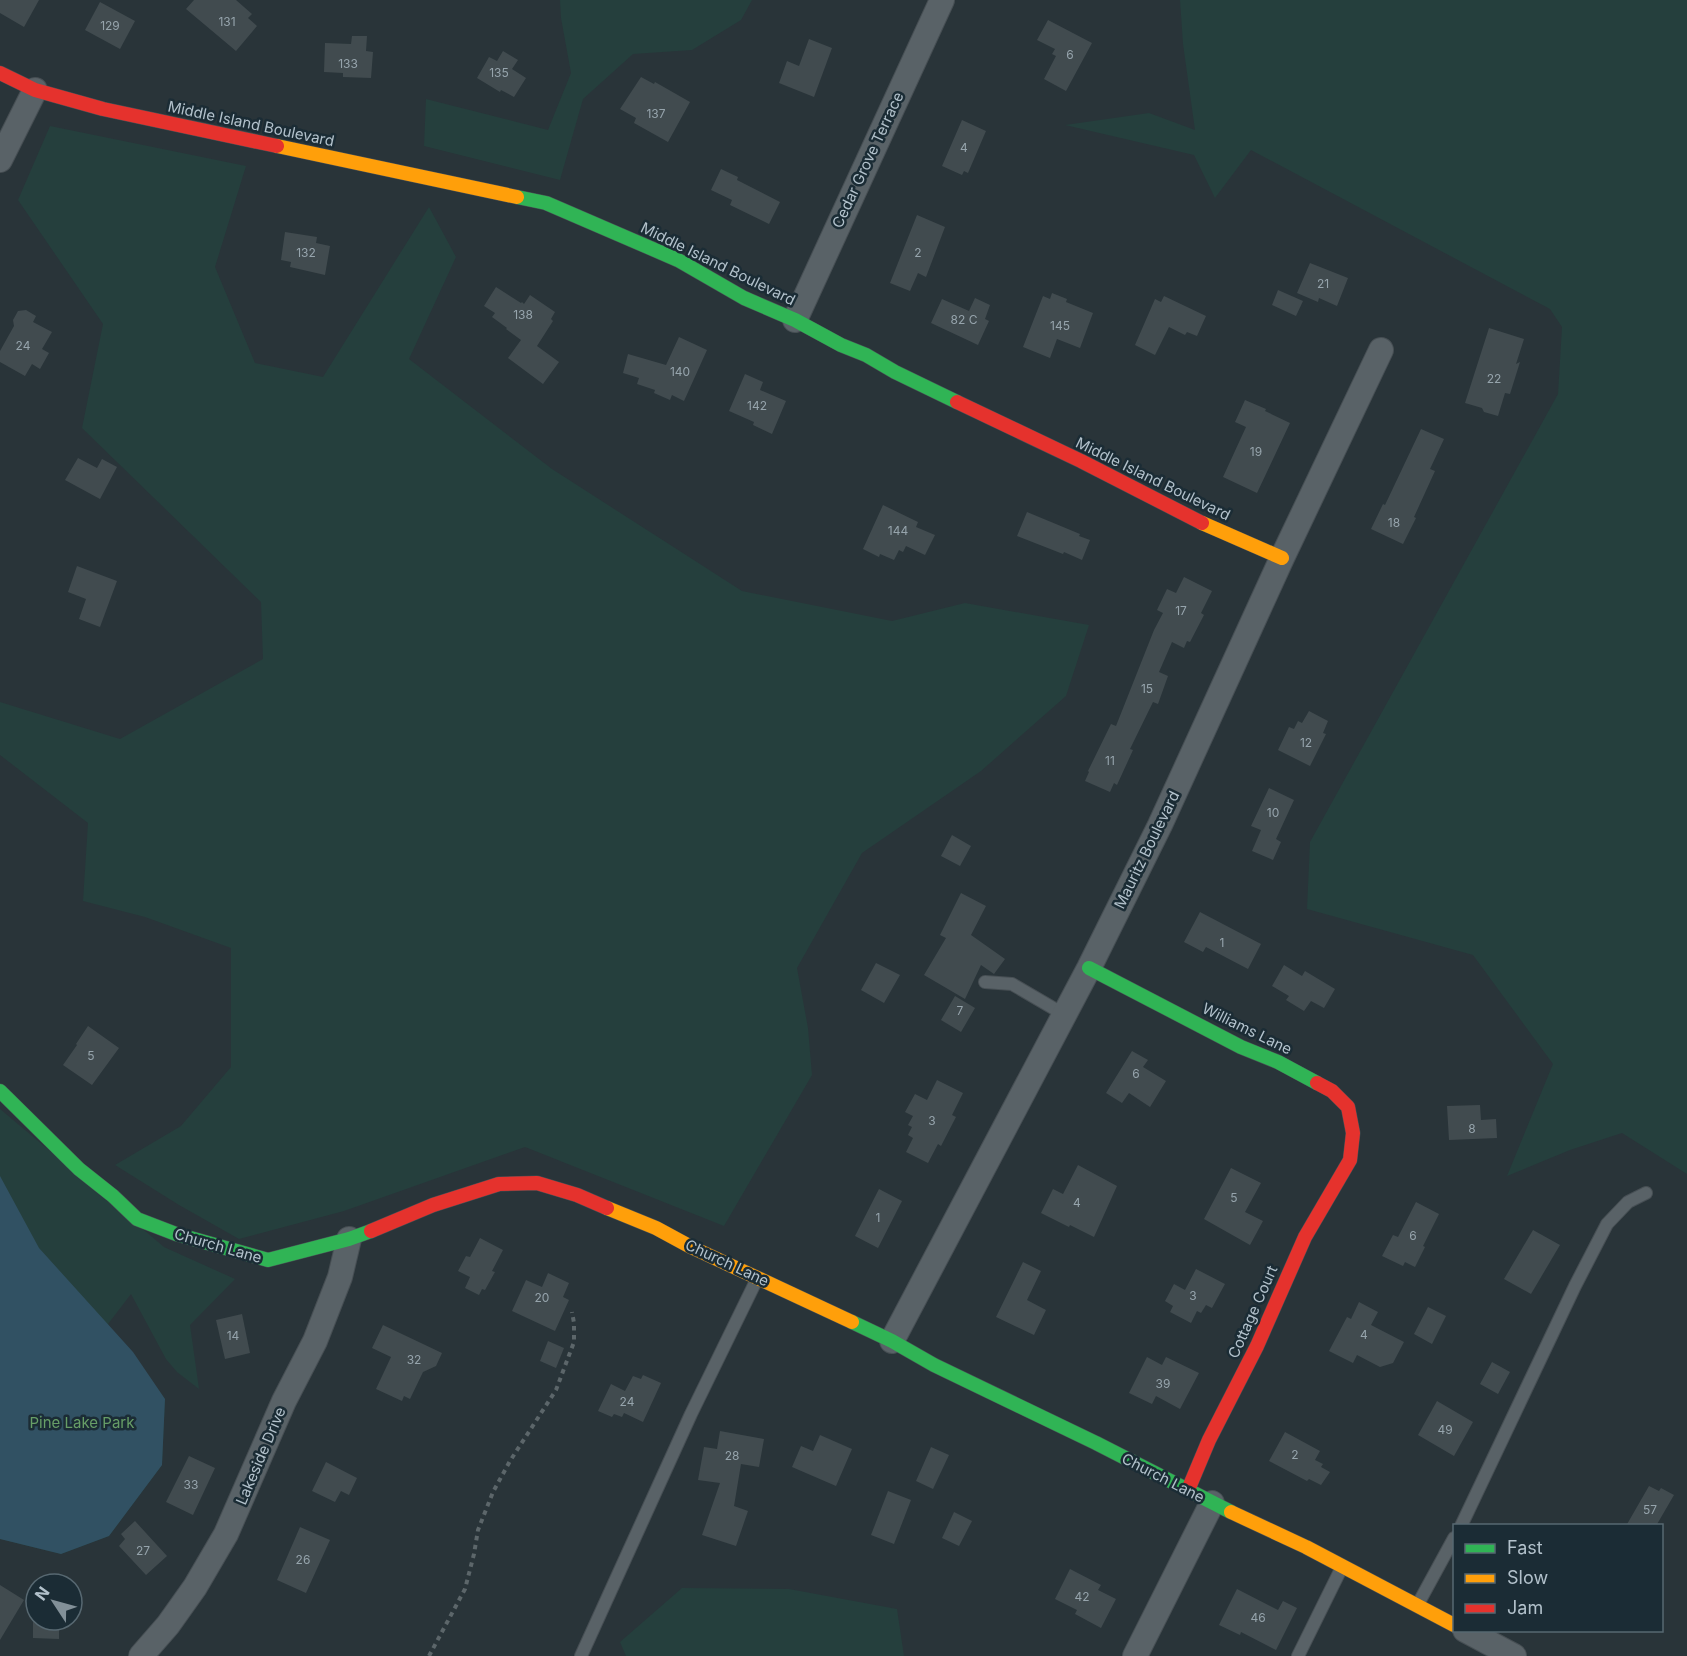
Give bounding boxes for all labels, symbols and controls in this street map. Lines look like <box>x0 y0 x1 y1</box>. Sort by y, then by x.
house number: 131 <box>218 14 236 29</box>
house number: 129 <box>100 18 120 33</box>
house number: 6 <box>1066 47 1074 62</box>
house number: 133 <box>338 56 358 71</box>
house number: 135 <box>489 65 509 80</box>
street label: Cedar Grove Terrace <box>828 89 907 231</box>
street label: Middle Island Boulevard <box>166 97 336 150</box>
house number: 137 <box>646 106 666 121</box>
house number: 4 <box>960 140 968 155</box>
street label: Middle Island Boulevard <box>638 218 799 309</box>
house number: 132 <box>296 245 316 260</box>
house number: 2 <box>914 245 922 260</box>
house number: 21 <box>1317 276 1329 291</box>
house number: 138 <box>513 307 533 322</box>
house number: 82 C <box>951 312 978 327</box>
house number: 145 <box>1050 318 1070 333</box>
house number: 24 <box>16 338 31 353</box>
house number: 140 <box>670 364 690 379</box>
house number: 22 <box>1487 371 1501 386</box>
house number: 142 <box>747 398 767 413</box>
street label: Middle Island Boulevard <box>1073 433 1234 524</box>
house number: 19 <box>1250 444 1262 459</box>
house number: 18 <box>1388 515 1400 530</box>
house number: 144 <box>888 523 908 538</box>
house number: 17 <box>1175 603 1187 618</box>
house number: 15 <box>1141 681 1153 696</box>
house number: 12 <box>1300 735 1312 750</box>
house number: 11 <box>1105 753 1115 768</box>
street label: Mauritz Boulevard <box>1110 788 1183 912</box>
house number: 10 <box>1267 805 1279 820</box>
house number: 1 <box>1220 935 1224 950</box>
street label: Williams Lane <box>1199 999 1295 1058</box>
house number: 7 <box>957 1003 964 1018</box>
house number: 5 <box>87 1048 95 1063</box>
house number: 6 <box>1132 1066 1140 1081</box>
house number: 3 <box>928 1113 936 1128</box>
house number: 8 <box>1468 1121 1476 1136</box>
house number: 5 <box>1230 1190 1238 1205</box>
house number: 4 <box>1073 1195 1081 1210</box>
house number: 1 <box>876 1210 880 1225</box>
street label: Church Lane <box>172 1224 264 1267</box>
house number: 6 <box>1409 1228 1417 1243</box>
street label: Church Lane <box>682 1235 772 1290</box>
street label: Cottage Court <box>1224 1262 1282 1361</box>
house number: 3 <box>1189 1288 1197 1303</box>
house number: 20 <box>535 1290 549 1305</box>
house number: 4 <box>1360 1327 1368 1342</box>
house number: 14 <box>227 1328 240 1343</box>
house number: 32 <box>407 1352 421 1367</box>
house number: 39 <box>1156 1376 1170 1391</box>
house number: 24 <box>620 1394 635 1409</box>
street label: Lakeside Drive <box>231 1404 290 1508</box>
park label: Pine Lake Park <box>30 1413 135 1432</box>
house number: 49 <box>1437 1422 1453 1437</box>
house number: 2 <box>1291 1447 1299 1462</box>
house number: 28 <box>725 1448 739 1463</box>
street label: Church Lane <box>1119 1449 1208 1507</box>
house number: 33 <box>184 1477 198 1492</box>
house number: 57 <box>1643 1502 1657 1517</box>
legend <box>1453 1524 1663 1632</box>
text: Fast <box>1507 1537 1543 1558</box>
house number: 27 <box>136 1543 150 1558</box>
house number: 26 <box>296 1552 310 1567</box>
text: Slow <box>1507 1567 1548 1588</box>
north arrow <box>24 1572 84 1632</box>
text: N <box>30 1582 54 1604</box>
house number: 42 <box>1074 1589 1090 1604</box>
text: Jam <box>1507 1597 1543 1618</box>
house number: 46 <box>1250 1610 1266 1625</box>

